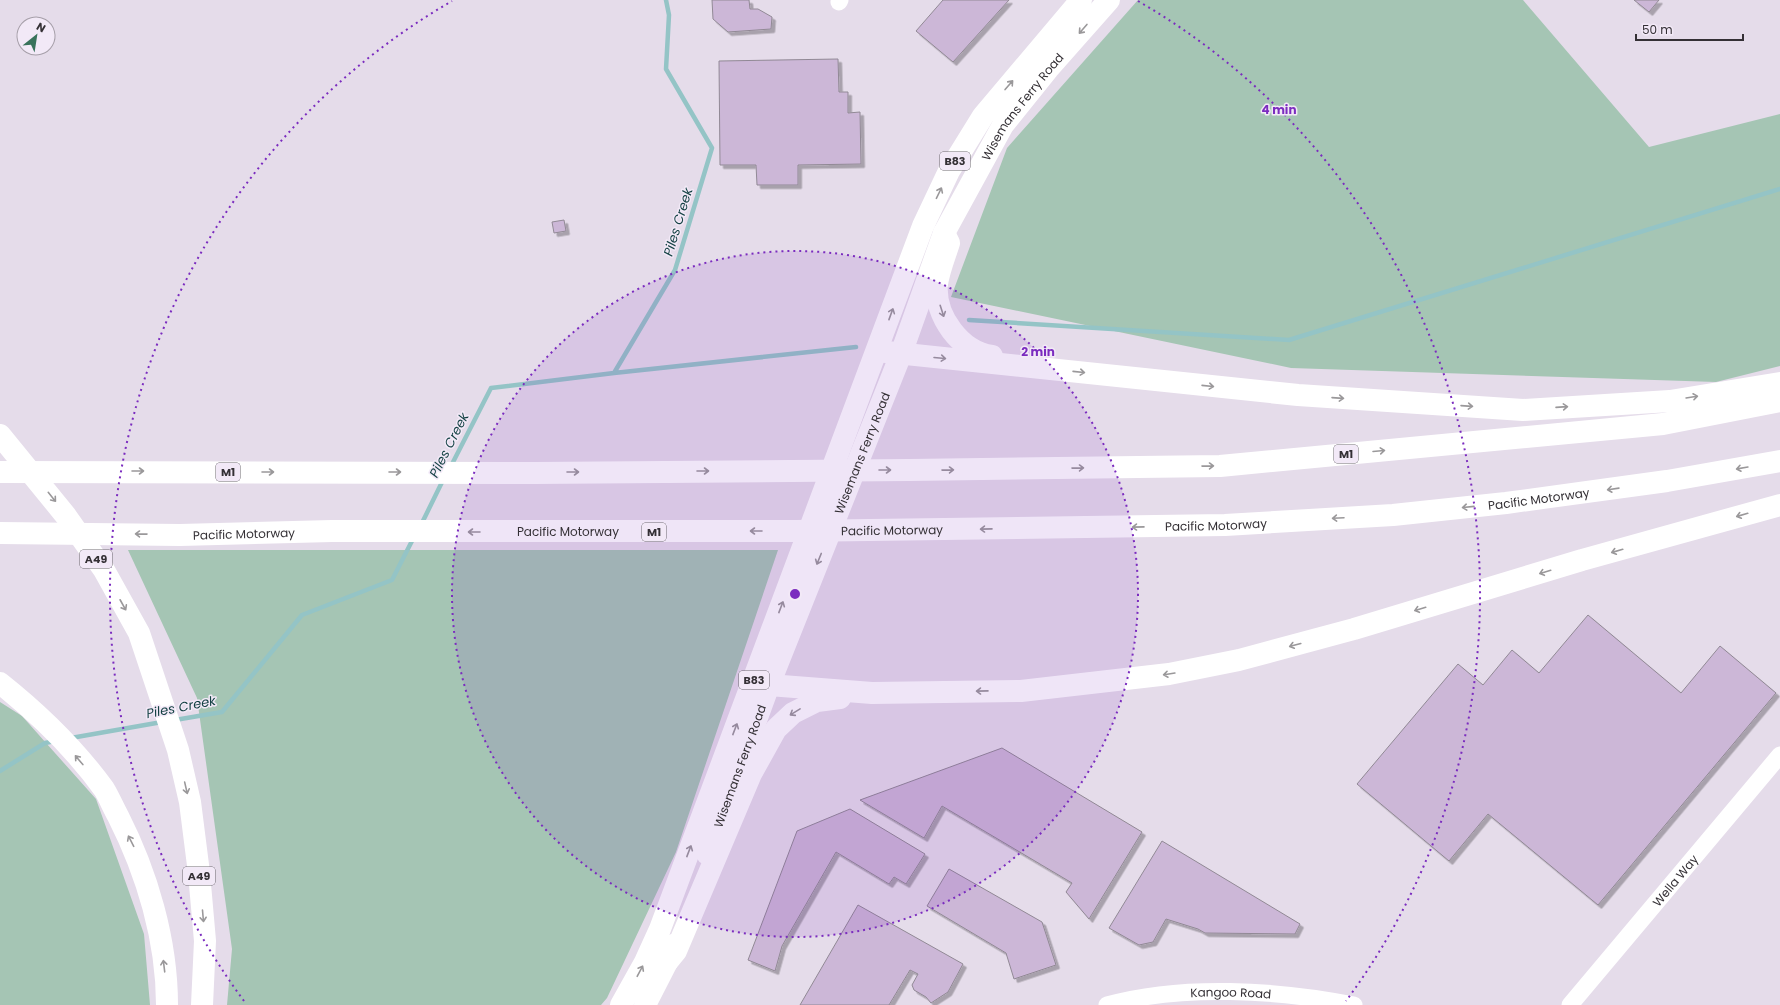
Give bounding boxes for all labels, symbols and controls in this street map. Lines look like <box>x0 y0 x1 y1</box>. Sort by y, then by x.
north arrow <box>16 16 56 56</box>
scale bar <box>1636 16 1743 42</box>
text: N <box>33 18 49 36</box>
text: 50 m <box>1642 21 1673 38</box>
one-way arrow <box>1078 24 1087 35</box>
street label: Wisemans Ferry Road <box>977 49 1067 163</box>
one-way arrow <box>1005 80 1014 90</box>
text: 4 min <box>1261 101 1297 118</box>
road number: B83 <box>940 152 970 170</box>
water label: Piles Creek <box>659 184 698 258</box>
one-way arrow <box>936 188 943 200</box>
one-way arrow <box>938 304 946 316</box>
one-way arrow <box>887 309 895 321</box>
text: 2 min <box>1021 343 1055 360</box>
one-way arrow <box>933 354 946 362</box>
one-way arrow <box>1072 368 1085 375</box>
one-way arrow <box>1201 382 1214 389</box>
street label: Wisemans Ferry Road <box>830 389 894 516</box>
one-way arrow <box>1685 393 1698 401</box>
one-way arrow <box>1331 394 1344 401</box>
one-way arrow <box>1460 403 1473 410</box>
one-way arrow <box>1555 404 1568 411</box>
water label: Piles Creek <box>425 408 474 481</box>
road number: M1 <box>1334 445 1358 463</box>
one-way arrow <box>1372 447 1385 454</box>
one-way arrow <box>1201 462 1214 470</box>
road number: M1 <box>216 463 240 481</box>
one-way arrow <box>1071 464 1084 472</box>
one-way arrow <box>1735 464 1748 472</box>
one-way arrow <box>878 466 891 474</box>
one-way arrow <box>941 466 954 474</box>
one-way arrow <box>131 467 144 475</box>
one-way arrow <box>696 467 709 475</box>
one-way arrow <box>261 468 274 476</box>
one-way arrow <box>388 468 401 476</box>
one-way arrow <box>566 468 579 476</box>
street label: Pacific Motorway <box>1487 483 1591 513</box>
one-way arrow <box>1607 485 1620 493</box>
one-way arrow <box>47 492 56 503</box>
one-way arrow <box>1462 503 1475 511</box>
one-way arrow <box>1736 512 1749 519</box>
street label: Pacific Motorway <box>1165 514 1268 534</box>
one-way arrow <box>1332 514 1345 522</box>
street label: Pacific Motorway <box>841 520 943 539</box>
street label: Pacific Motorway <box>193 523 295 543</box>
street label: Pacific Motorway <box>517 523 619 540</box>
road number: M1 <box>642 523 666 541</box>
one-way arrow <box>1132 523 1145 531</box>
one-way arrow <box>980 525 993 533</box>
one-way arrow <box>750 527 763 535</box>
one-way arrow <box>468 528 481 536</box>
one-way arrow <box>135 530 148 538</box>
one-way arrow <box>1611 547 1624 555</box>
road number: A49 <box>80 550 112 568</box>
one-way arrow <box>814 553 822 565</box>
one-way arrow <box>1538 569 1551 576</box>
centre of rings <box>788 587 802 601</box>
one-way arrow <box>120 599 128 611</box>
one-way arrow <box>777 602 785 614</box>
one-way arrow <box>1414 606 1427 613</box>
one-way arrow <box>1289 642 1302 649</box>
one-way arrow <box>1163 670 1176 678</box>
road number: B83 <box>739 671 769 689</box>
one-way arrow <box>976 688 989 695</box>
water label: Piles Creek <box>145 691 219 723</box>
street label: Wisemans Ferry Road <box>709 702 770 830</box>
one-way arrow <box>789 709 801 717</box>
one-way arrow <box>732 724 740 736</box>
one-way arrow <box>75 755 84 765</box>
one-way arrow <box>183 781 191 794</box>
one-way arrow <box>127 835 134 847</box>
one-way arrow <box>686 845 694 857</box>
street label: Wella Way <box>1648 850 1702 910</box>
road number: A49 <box>183 867 215 885</box>
one-way arrow <box>199 909 207 922</box>
one-way arrow <box>161 960 168 973</box>
one-way arrow <box>637 965 644 977</box>
street label: Kangoo Road <box>1190 983 1272 1002</box>

